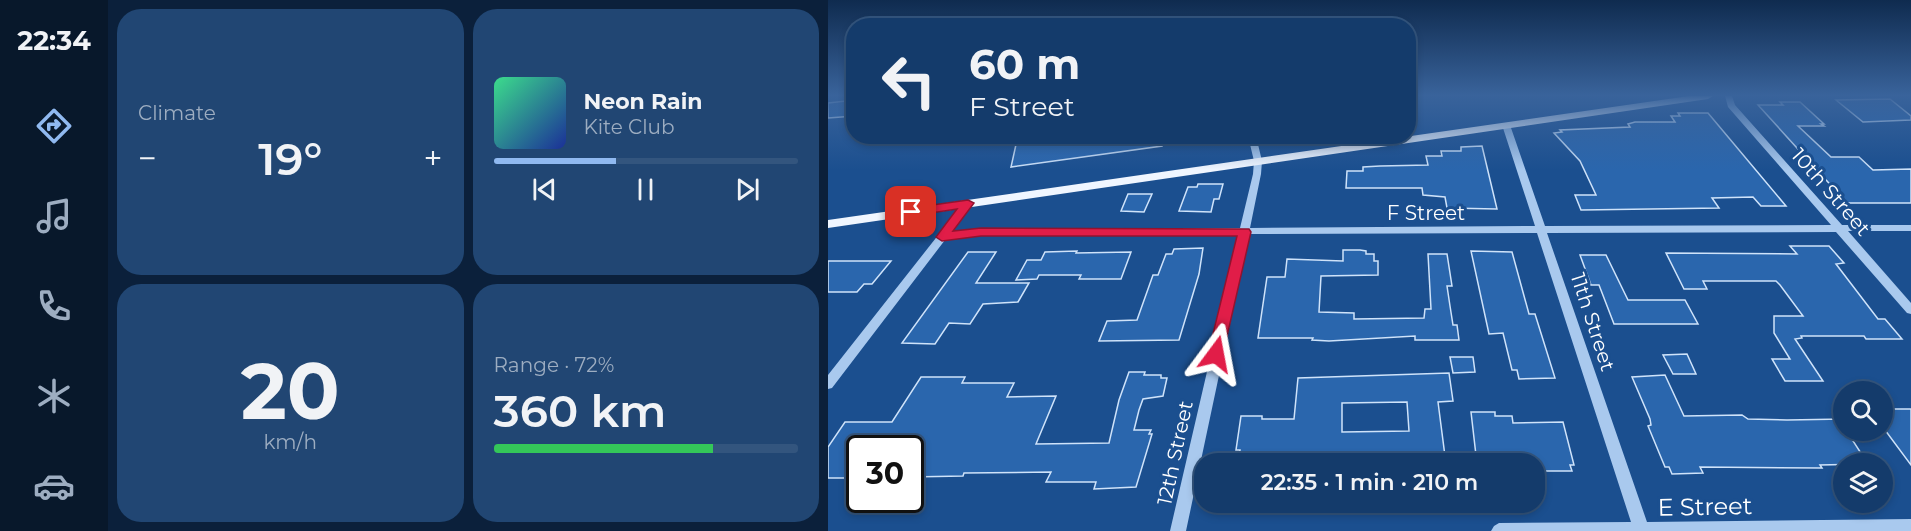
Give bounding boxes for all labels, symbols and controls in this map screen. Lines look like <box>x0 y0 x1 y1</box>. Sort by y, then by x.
text: 22:34 <box>17 24 91 57</box>
text: 60 m <box>969 38 1080 90</box>
icon: left <box>870 42 948 120</box>
text: Neon Rain <box>584 88 702 115</box>
text: F Street <box>969 90 1075 123</box>
text: Climate <box>138 101 216 125</box>
icon: directions <box>33 105 75 147</box>
text: Kite Club <box>584 115 675 139</box>
text: 19° <box>258 131 322 186</box>
text: − <box>138 138 157 178</box>
text: + <box>424 138 443 178</box>
street label: 10th Street <box>1787 143 1875 241</box>
icon: previous <box>528 173 561 206</box>
icon: pause <box>629 173 662 206</box>
icon: next <box>731 173 764 206</box>
pin <box>885 186 936 237</box>
icon: music <box>33 195 75 237</box>
icon: arrive <box>894 195 927 228</box>
street label: F Street <box>1387 201 1465 225</box>
street label: 11th Street <box>1566 270 1620 374</box>
icon: phone <box>33 285 75 327</box>
position arrow <box>1184 322 1248 386</box>
text: 20 <box>241 343 340 439</box>
text: Range · 72% <box>494 353 614 377</box>
icon: climate <box>33 375 75 417</box>
map controls <box>1833 381 1893 513</box>
button: search <box>1833 381 1893 441</box>
text: 360 km <box>494 383 666 438</box>
street label: 12th Street <box>1152 399 1198 507</box>
text: km/h <box>264 430 317 454</box>
speed limit sign: 30 <box>846 435 924 513</box>
button: layers <box>1833 453 1893 513</box>
icon: car <box>33 465 75 507</box>
text: 22:35 · 1 min · 210 m <box>1261 469 1478 496</box>
street label: E Street <box>1657 491 1753 522</box>

